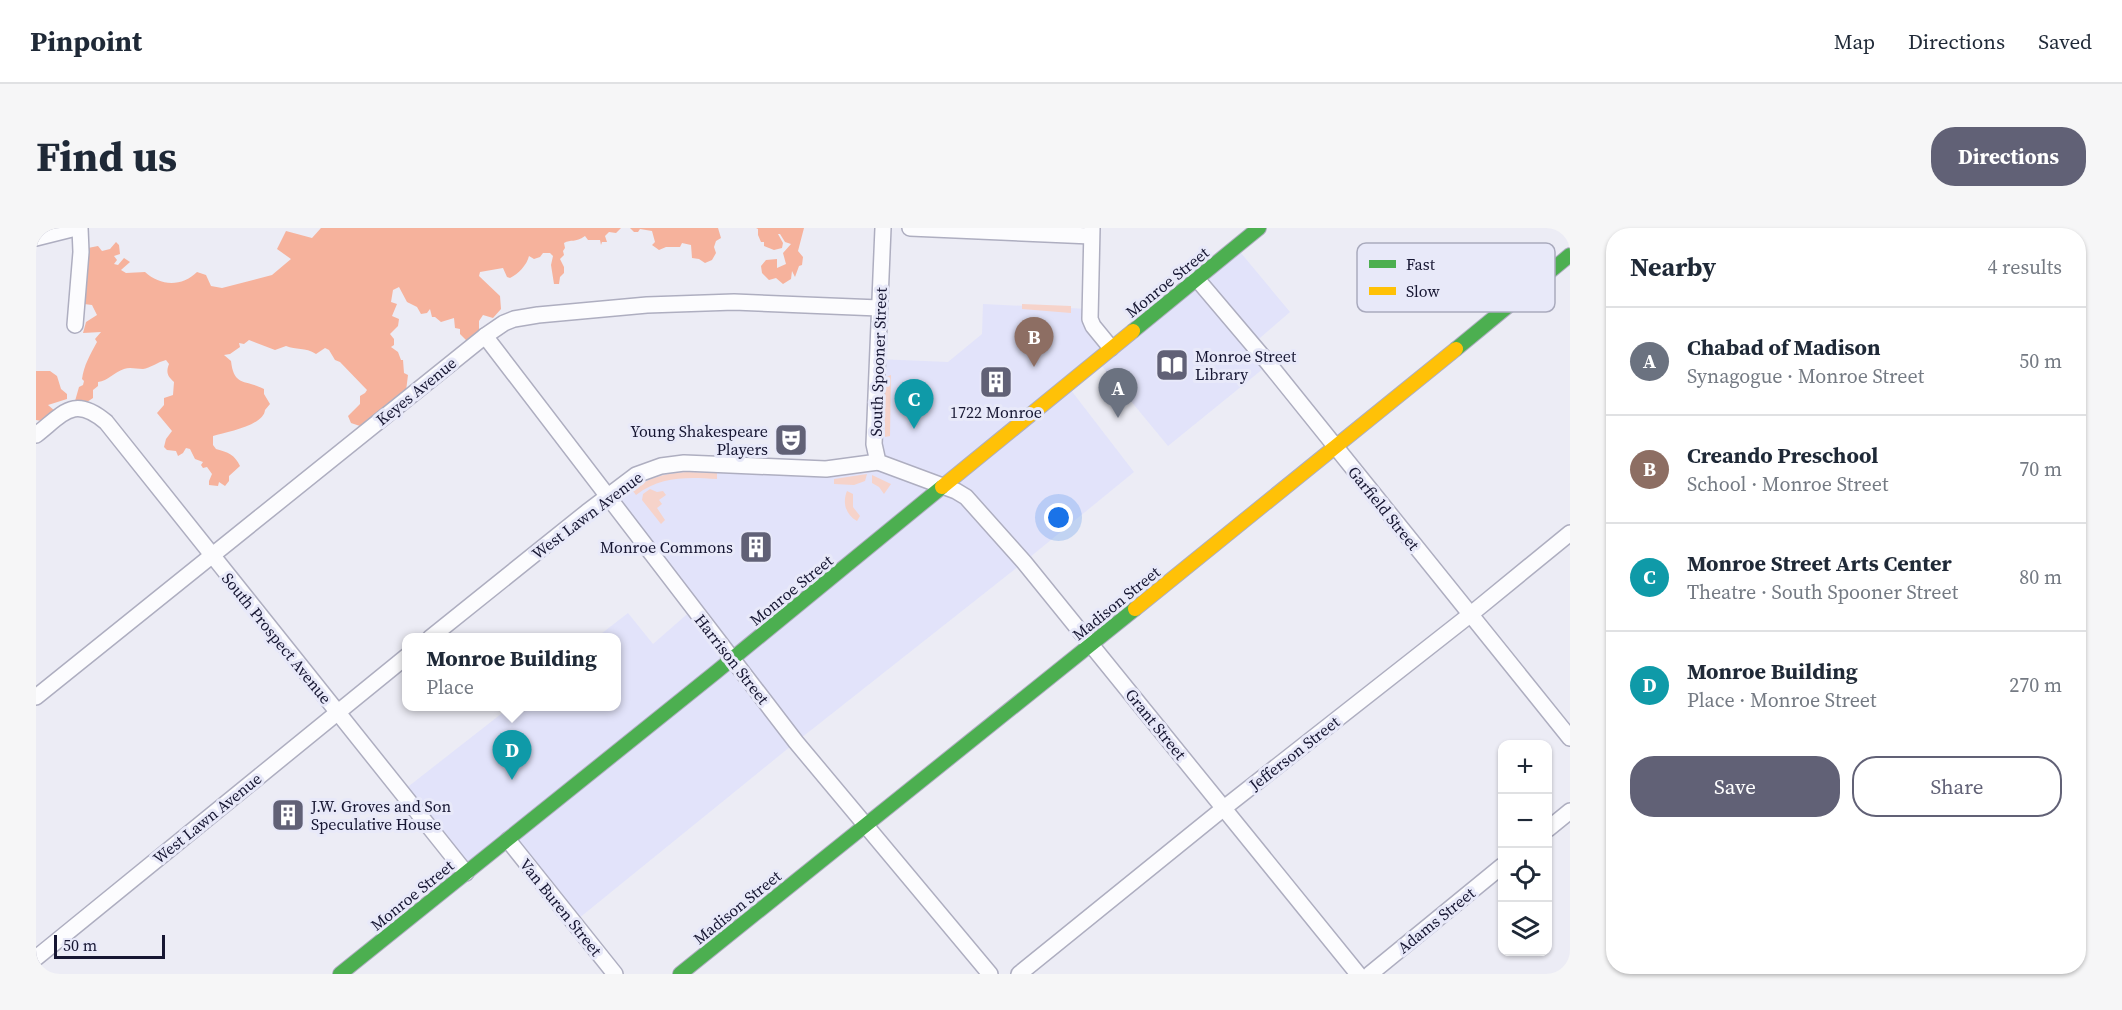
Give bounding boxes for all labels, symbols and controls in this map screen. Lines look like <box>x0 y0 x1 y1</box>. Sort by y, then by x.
text: Pinpoint <box>30 22 142 60</box>
text: Map <box>1834 27 1875 56</box>
text: Directions <box>1908 27 2005 56</box>
text: Saved <box>2038 27 2092 56</box>
text: Find us <box>36 127 177 185</box>
button: Directions <box>1931 127 2086 186</box>
street label: Monroe Street <box>1121 241 1214 322</box>
legend <box>1357 243 1555 312</box>
text: Nearby <box>1630 249 1716 285</box>
text: Fast <box>1406 253 1436 275</box>
text: 4 results <box>1987 253 2062 281</box>
text: Slow <box>1406 280 1441 302</box>
street label: South Spooner Street <box>864 286 892 437</box>
pin: B <box>1014 318 1054 367</box>
text: Chabad of Madison <box>1687 332 1881 362</box>
place label: Monroe Street Library <box>1195 345 1297 385</box>
library icon: Monroe Street Library <box>1154 347 1190 383</box>
text: A <box>1643 347 1656 375</box>
text: 50 m <box>2019 347 2062 375</box>
street label: Keyes Avenue <box>371 352 461 430</box>
text: Synagogue · Monroe Street <box>1687 362 1924 390</box>
building icon: 1722 Monroe <box>978 364 1014 400</box>
pin: A <box>1098 368 1138 418</box>
pin: C <box>894 380 934 429</box>
place label: 1722 Monroe <box>950 401 1042 423</box>
place label: Young Shakespeare Players <box>630 420 768 460</box>
theatre icon: Young Shakespeare Players <box>773 422 809 458</box>
text: Creando Preschool <box>1687 440 1878 470</box>
text: B <box>1643 455 1656 483</box>
text: 70 m <box>2019 455 2062 483</box>
street label: Garfield Street <box>1343 461 1425 555</box>
street label: West Lawn Avenue <box>527 466 647 564</box>
text: School · Monroe Street <box>1687 470 1888 498</box>
your location <box>1044 503 1073 532</box>
building icon: Monroe Commons <box>738 529 774 565</box>
place label: Monroe Commons <box>600 536 733 558</box>
text: Monroe Street Arts Center <box>1687 548 1952 578</box>
street label: Monroe Street <box>745 549 838 630</box>
street label: Madison Street <box>1068 560 1165 645</box>
text: C <box>1643 563 1656 591</box>
text: 80 m <box>2019 563 2062 591</box>
street label: South Prospect Avenue <box>217 568 337 708</box>
text: Theatre · South Spooner Street <box>1687 578 1958 606</box>
street label: Harrison Street <box>690 609 775 709</box>
popup <box>402 633 621 711</box>
text: Monroe Building <box>426 643 597 673</box>
text: Monroe Building <box>1687 656 1858 686</box>
text: D <box>1642 671 1657 699</box>
text: 270 m <box>2009 671 2062 699</box>
text: Place <box>426 673 474 701</box>
street label: Grant Street <box>1121 684 1192 765</box>
text: Place · Monroe Street <box>1687 686 1877 714</box>
street label: Jefferson Street <box>1243 710 1344 796</box>
pin: D <box>492 730 532 780</box>
map controls <box>1498 740 1552 956</box>
button: + <box>1498 740 1552 794</box>
button: Save <box>1630 756 1840 817</box>
button: Share <box>1852 756 2062 817</box>
street label: West Lawn Avenue <box>148 767 266 869</box>
button: − <box>1498 794 1552 848</box>
place label: J.W. Groves and Son Speculative House <box>310 795 451 835</box>
building icon: J.W. Groves and Son Speculative House <box>270 797 306 833</box>
button: locate <box>1498 848 1552 902</box>
street label: Monroe Street <box>366 854 459 935</box>
street label: Van Buren Street <box>515 854 608 961</box>
street label: Madison Street <box>689 864 786 949</box>
street label: Adams Street <box>1393 881 1480 958</box>
button: layers <box>1498 902 1552 956</box>
scale bar <box>54 932 165 960</box>
text: 50 m <box>63 934 97 956</box>

